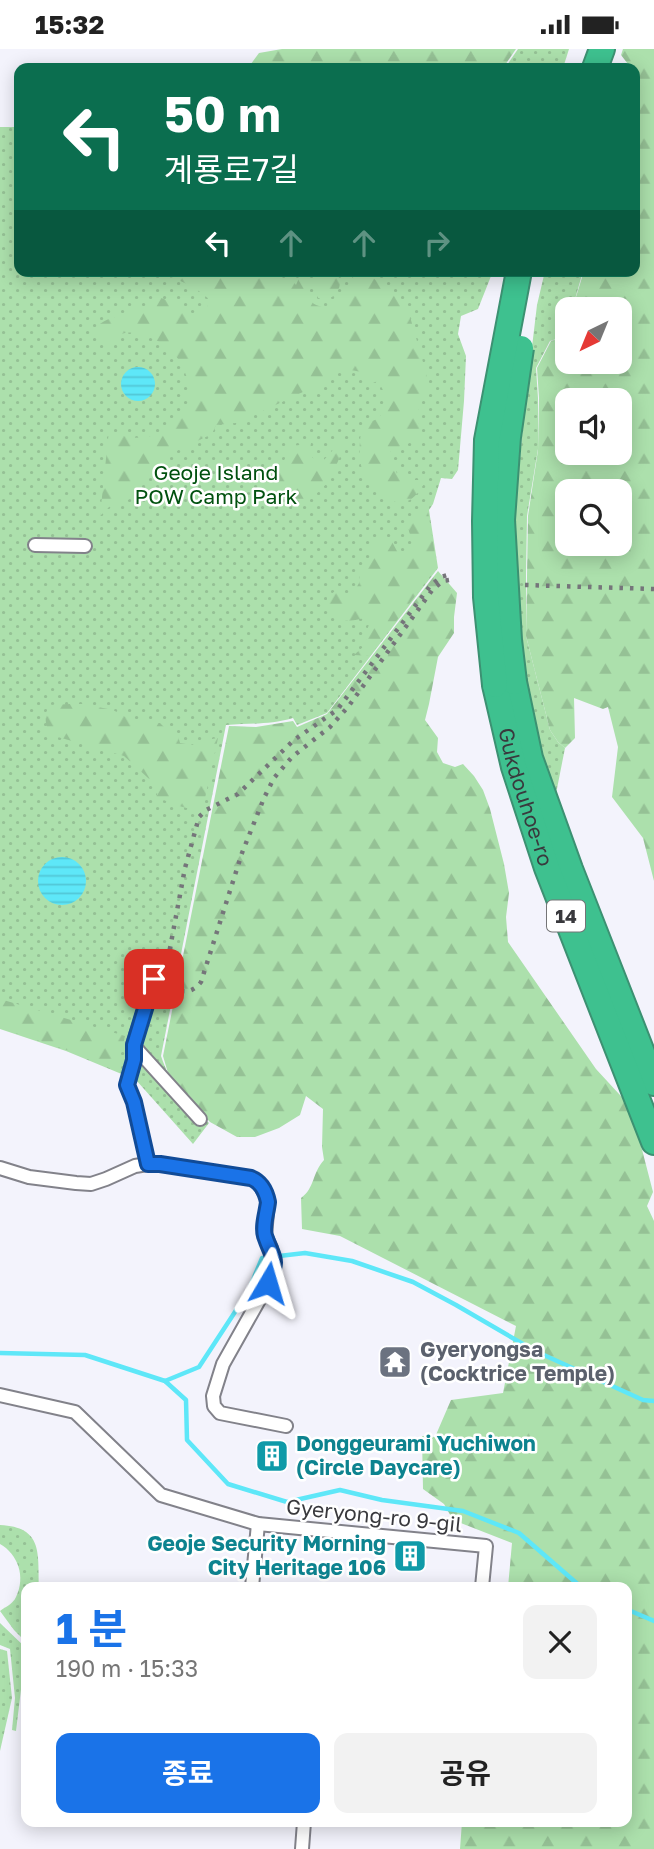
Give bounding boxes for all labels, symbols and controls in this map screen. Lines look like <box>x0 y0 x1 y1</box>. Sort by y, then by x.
text: 15:32 <box>35 9 104 40</box>
text: 50 m <box>164 84 281 143</box>
icon: left <box>49 91 140 182</box>
text: 계룡로7길 <box>164 150 299 188</box>
icon: left <box>199 224 237 262</box>
icon: ahead <box>272 224 310 262</box>
icon: ahead <box>345 224 383 262</box>
icon: right <box>418 224 456 262</box>
north arrow <box>555 297 632 375</box>
map controls <box>555 297 632 556</box>
button: sound <box>555 388 632 465</box>
park label: Geoje Island POW Camp Park <box>135 459 298 509</box>
button: search <box>555 479 632 556</box>
street label: Gukdouhoe-ro <box>493 725 559 869</box>
road number: 14 <box>547 901 585 931</box>
pin <box>124 949 184 1009</box>
icon: arrive <box>135 960 173 998</box>
position arrow <box>231 1246 305 1320</box>
place label: Gyeryongsa (Cocktrice Temple) <box>420 1336 615 1386</box>
temple icon: Gyeryongsa (Cocktrice Temple) <box>376 1343 414 1381</box>
place label: Donggeurami Yuchiwon (Circle Daycare) <box>296 1430 536 1480</box>
building icon: Donggeurami Yuchiwon (Circle Daycare) <box>253 1437 291 1475</box>
street label: Gyeryong-ro 9-gil <box>285 1493 463 1537</box>
place label: Geoje Security Morning City Heritage 106 <box>147 1530 386 1580</box>
building icon: Geoje Security Morning City Heritage 106 <box>391 1537 429 1575</box>
text: 1 분 <box>56 1603 127 1653</box>
button: close <box>523 1605 597 1679</box>
text: 190 m · 15:33 <box>56 1654 198 1682</box>
button: 종료 <box>56 1733 320 1813</box>
button: 공유 <box>334 1733 597 1813</box>

